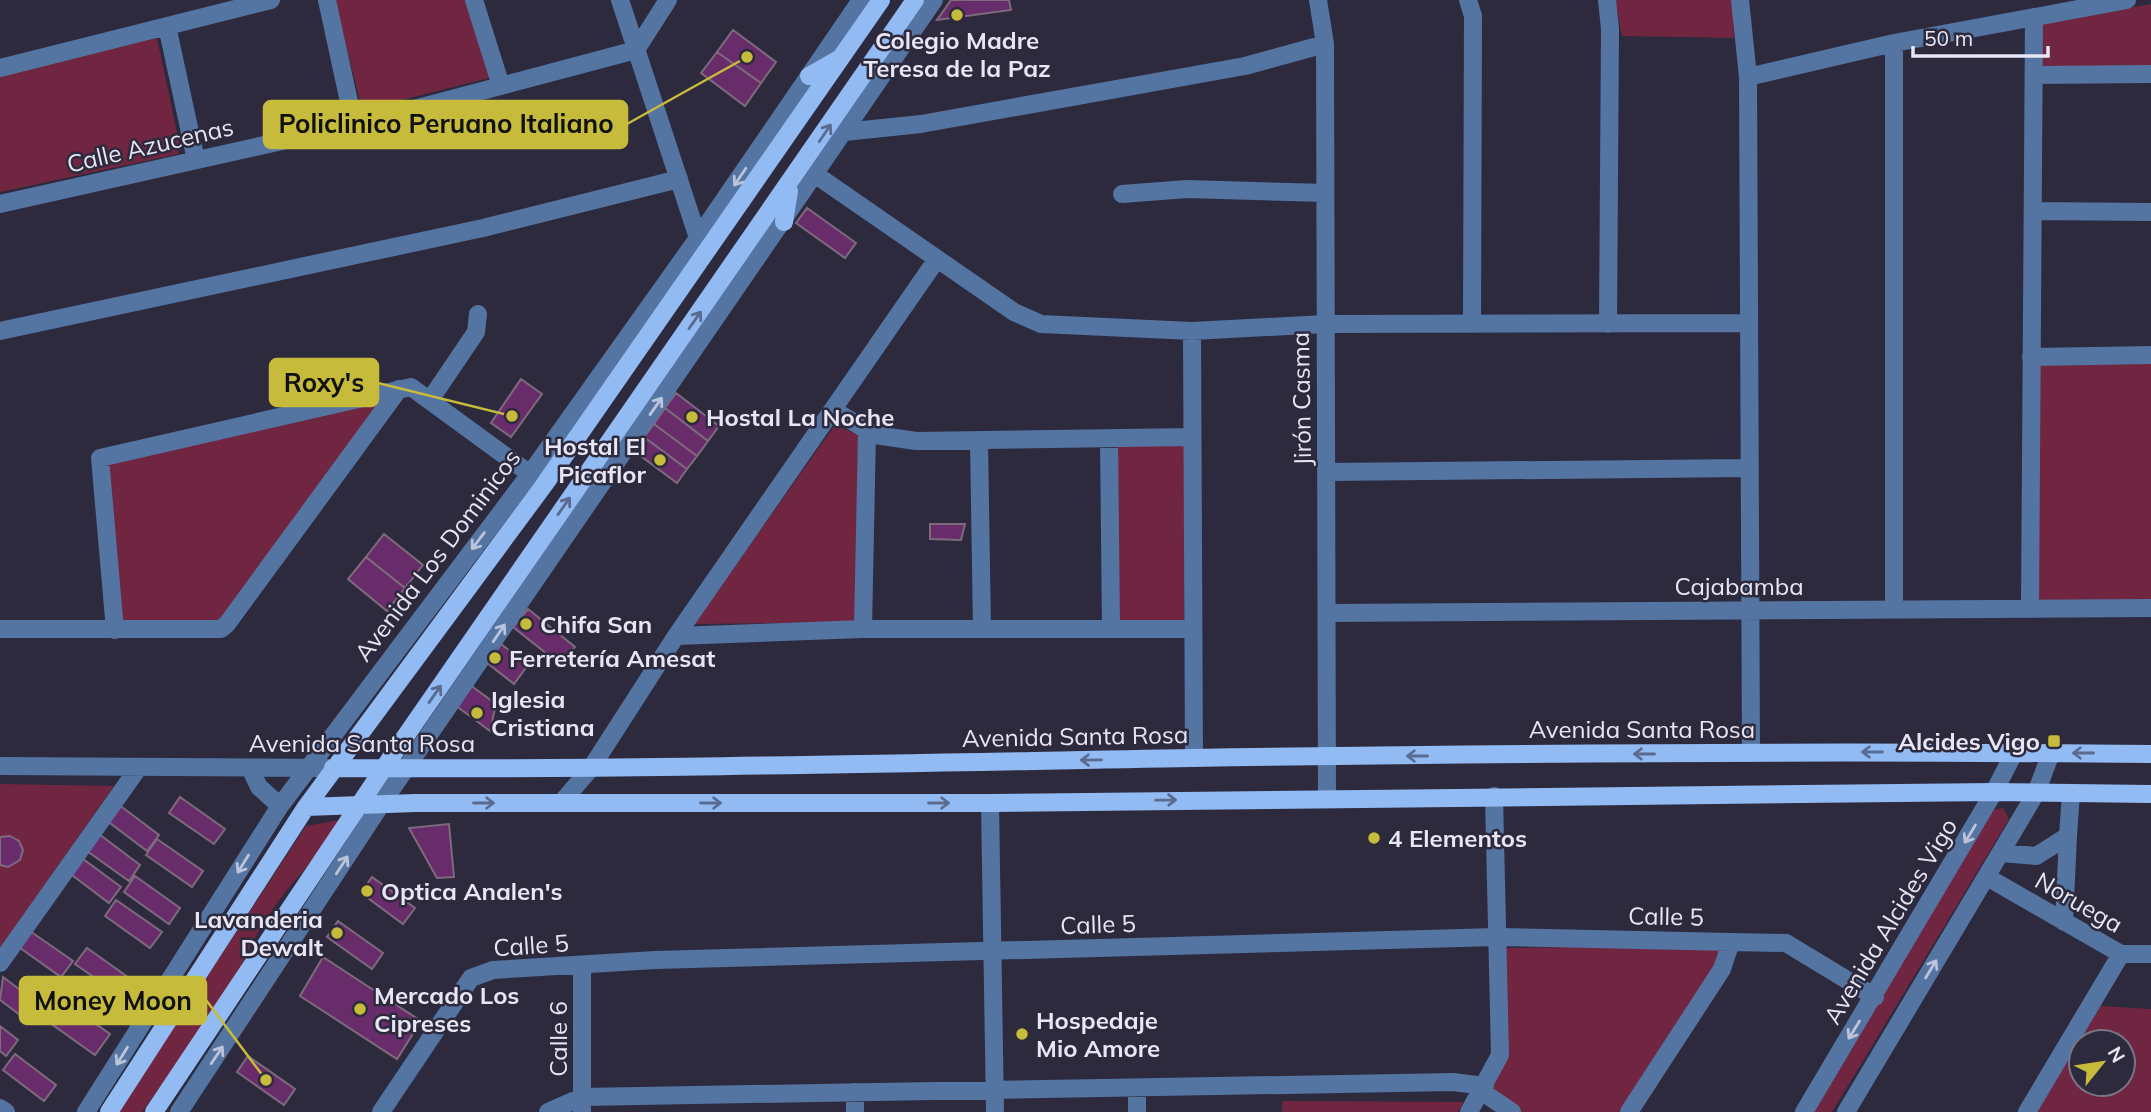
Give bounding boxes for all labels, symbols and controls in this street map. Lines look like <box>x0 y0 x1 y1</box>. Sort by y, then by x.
marker: Colegio Madre Teresa de la Paz <box>949 7 965 23</box>
scale bar <box>1913 14 2048 58</box>
place label: Colegio Madre Teresa de la Paz <box>863 25 1051 83</box>
text: 50 m <box>1924 25 1973 51</box>
callout: Policlinico Peruano Italiano <box>264 101 627 148</box>
text: Policlinico Peruano Italiano <box>278 107 614 140</box>
street label: Calle Azucenas <box>64 111 236 179</box>
one-way arrow <box>818 124 832 144</box>
one-way arrow <box>733 167 747 187</box>
one-way arrow <box>688 311 702 330</box>
street label: Jirón Casma <box>1285 332 1317 466</box>
callout: Roxy's <box>270 359 378 406</box>
text: Roxy's <box>284 366 364 399</box>
one-way arrow <box>649 397 663 416</box>
place label: Hostal La Noche <box>706 402 894 432</box>
marker: Hostal La Noche <box>684 409 700 425</box>
place label: Hostal El Picaflor <box>544 431 647 489</box>
street label: Avenida Los Dominicos <box>347 443 527 667</box>
marker: Hostal El Picaflor <box>652 452 668 468</box>
one-way arrow <box>557 497 571 516</box>
one-way arrow <box>471 532 486 550</box>
street label: Cajabamba <box>1674 571 1804 601</box>
place label: Chifa San <box>540 609 652 639</box>
marker: Chifa San <box>518 616 534 632</box>
one-way arrow <box>491 624 506 643</box>
place label: Ferretería Amesat <box>509 643 715 673</box>
marker: Ferretería Amesat <box>487 650 503 666</box>
place label: Iglesia Cristiana <box>491 684 595 742</box>
one-way arrow <box>428 685 442 704</box>
marker: Iglesia Cristiana <box>469 705 485 721</box>
street label: Avenida Santa Rosa <box>1529 714 1755 744</box>
street label: Avenida Santa Rosa <box>962 719 1188 753</box>
place label: Alcides Vigo <box>1898 726 2040 756</box>
street label: Avenida Santa Rosa <box>249 728 475 758</box>
marker: Alcides Vigo <box>2046 733 2062 749</box>
one-way arrow <box>1861 745 1884 759</box>
one-way arrow <box>2072 746 2095 760</box>
one-way arrow <box>1633 747 1656 761</box>
one-way arrow <box>1406 749 1429 763</box>
one-way arrow <box>1080 753 1103 767</box>
one-way arrow <box>1154 794 1177 807</box>
one-way arrow <box>472 796 495 810</box>
one-way arrow <box>699 796 722 810</box>
one-way arrow <box>927 796 950 810</box>
street label: Avenida Alcides Vigo <box>1817 813 1963 1029</box>
place label: 4 Elementos <box>1388 823 1527 853</box>
one-way arrow <box>1962 824 1976 844</box>
marker: 4 Elementos <box>1366 830 1382 846</box>
one-way arrow <box>236 854 251 873</box>
one-way arrow <box>335 856 349 875</box>
street label: Noruega <box>2030 865 2128 939</box>
place label: Optica Analen's <box>381 876 563 906</box>
marker: Optica Analen's <box>359 883 375 899</box>
street label: Calle 5 <box>1628 900 1704 932</box>
place label: Lavanderia Dewalt <box>194 904 323 962</box>
street label: Calle 5 <box>1060 908 1136 940</box>
marker: Lavanderia Dewalt <box>329 925 345 941</box>
street label: Calle 5 <box>492 927 570 963</box>
one-way arrow <box>1925 960 1939 980</box>
callout: Money Moon <box>20 977 206 1024</box>
place label: Mercado Los Cipreses <box>374 980 519 1038</box>
text: Money Moon <box>34 984 192 1017</box>
marker: Mercado Los Cipreses <box>352 1001 368 1017</box>
street label: Calle 6 <box>543 1001 573 1077</box>
place label: Hospedaje Mio Amore <box>1036 1005 1160 1063</box>
one-way arrow <box>1847 1020 1861 1040</box>
marker: Hospedaje Mio Amore <box>1014 1026 1030 1042</box>
north arrow <box>2067 1028 2137 1098</box>
text: N <box>2103 1042 2131 1067</box>
one-way arrow <box>114 1046 128 1066</box>
one-way arrow <box>211 1046 225 1066</box>

